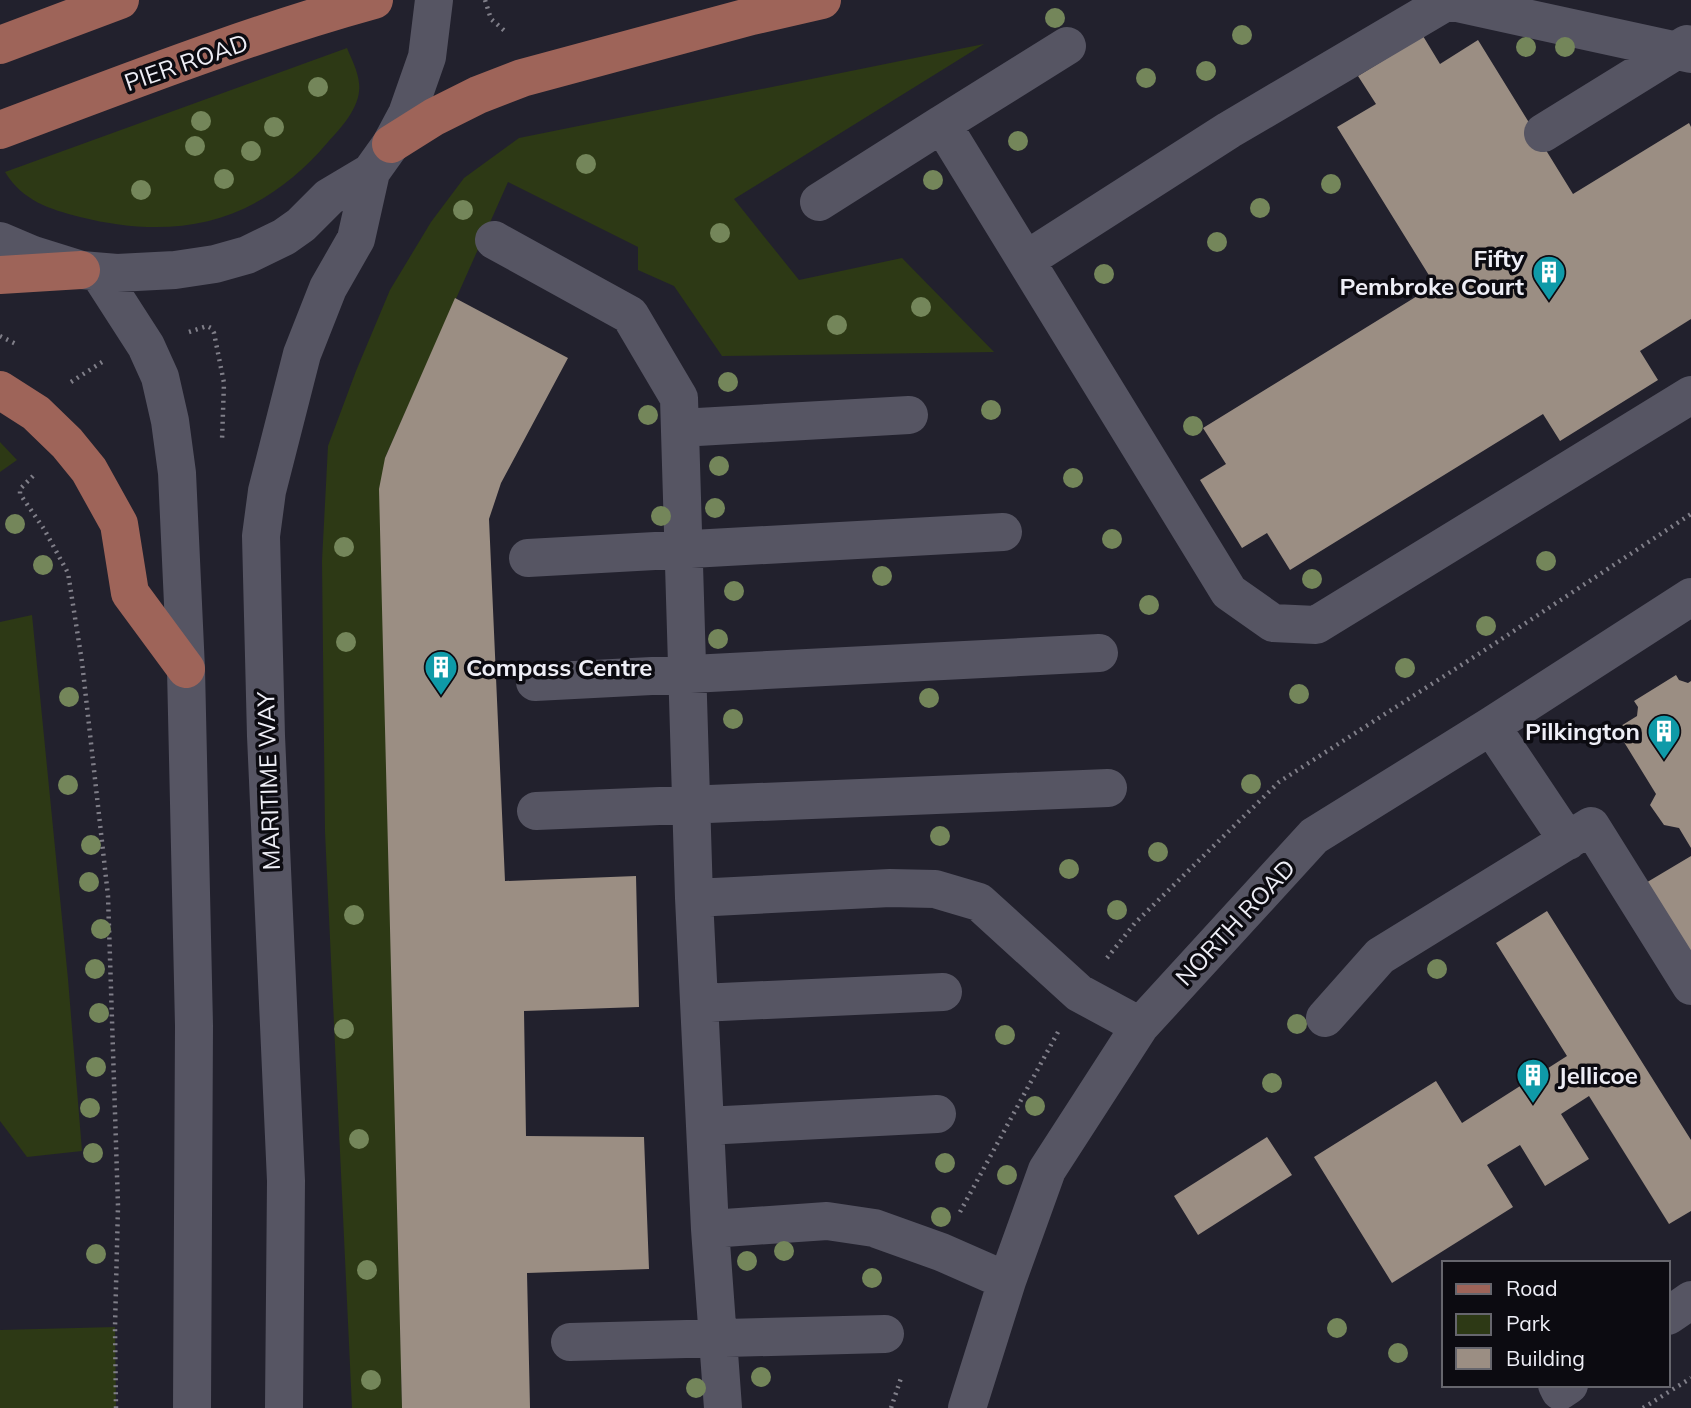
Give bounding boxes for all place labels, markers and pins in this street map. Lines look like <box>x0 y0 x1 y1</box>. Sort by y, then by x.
place label: Fifty Pembroke Court <box>1340 243 1525 301</box>
building icon: Fifty Pembroke Court <box>1530 253 1568 302</box>
building icon: Compass Centre <box>422 648 460 697</box>
place label: Compass Centre <box>466 652 652 682</box>
building icon: Pilkington <box>1645 712 1683 761</box>
place label: Pilkington <box>1525 716 1640 746</box>
building icon: Jellicoe <box>1514 1056 1552 1105</box>
place label: Jellicoe <box>1558 1060 1638 1090</box>

